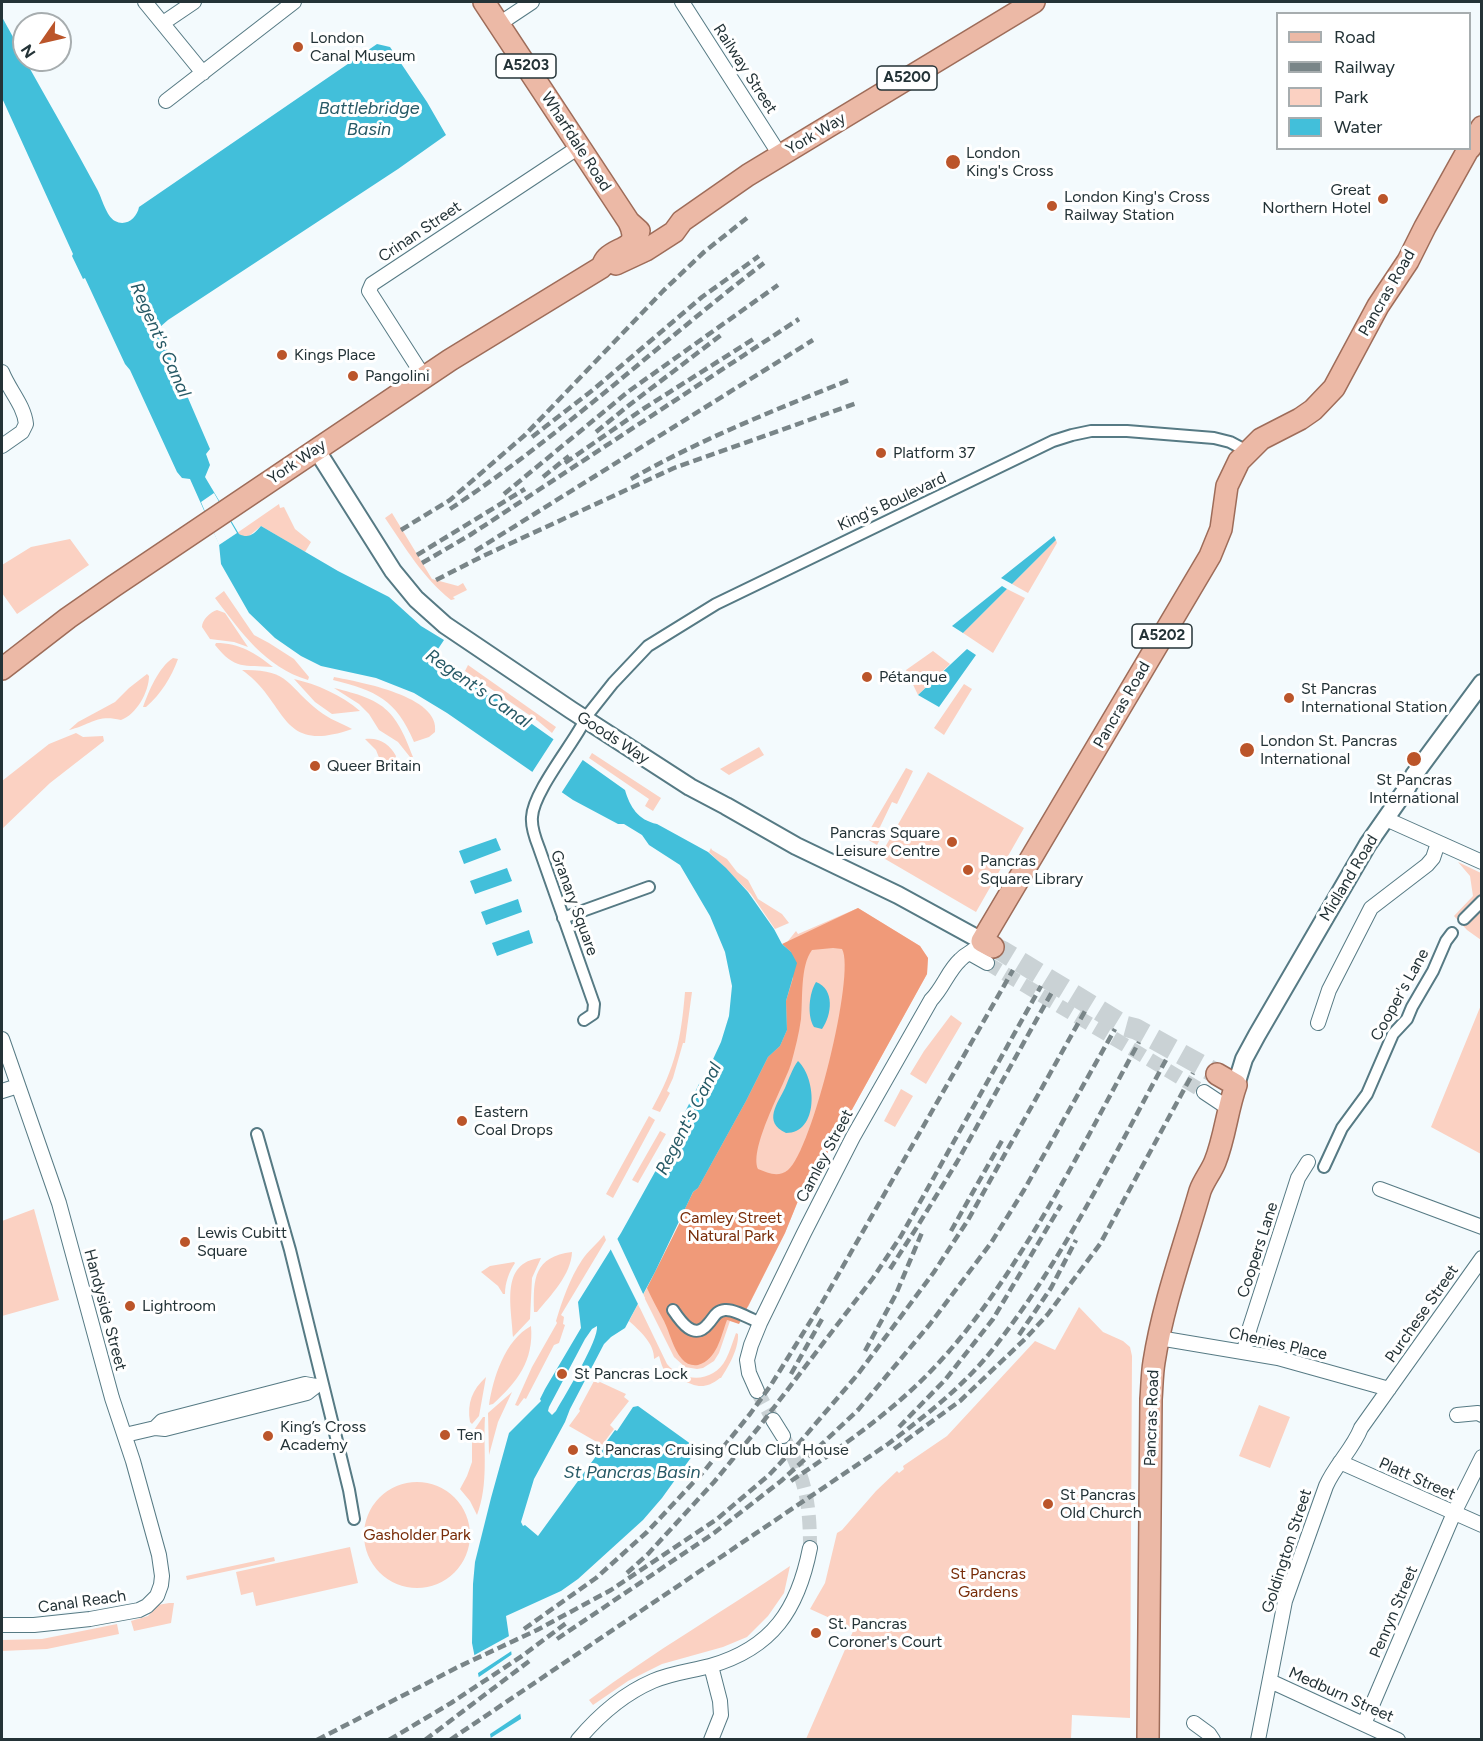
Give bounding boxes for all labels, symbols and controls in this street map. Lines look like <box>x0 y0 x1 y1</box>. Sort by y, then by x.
north arrow <box>12 12 72 72</box>
legend <box>1276 12 1471 150</box>
street label: Railway Street <box>709 21 781 117</box>
text: Road <box>1334 26 1375 48</box>
place label: London Canal Museum <box>310 28 415 66</box>
marker: London Canal Museum <box>291 40 305 54</box>
text: N <box>17 41 40 62</box>
road number: A5203 <box>496 54 556 78</box>
text: Railway <box>1334 56 1395 78</box>
road number: A5200 <box>877 66 937 90</box>
text: Park <box>1334 86 1368 108</box>
street label: Wharfdale Road <box>537 89 615 195</box>
water label: Battlebridge Basin <box>318 98 420 140</box>
street label: York Way <box>783 109 849 159</box>
text: Water <box>1334 116 1382 138</box>
place label: London King's Cross <box>966 143 1054 181</box>
marker: London King's Cross <box>944 153 962 171</box>
place label: Great Northern Hotel <box>1262 180 1371 218</box>
place label: London King's Cross Railway Station <box>1064 187 1210 225</box>
marker: Great Northern Hotel <box>1376 192 1390 206</box>
street label: Crinan Street <box>375 197 465 267</box>
marker: London King's Cross Railway Station <box>1045 199 1059 213</box>
street label: Pancras Road <box>1355 246 1419 340</box>
water label: Regent's Canal <box>125 279 195 401</box>
place label: Kings Place <box>294 345 376 365</box>
marker: Kings Place <box>275 348 289 362</box>
place label: Pangolini <box>365 366 430 386</box>
marker: Pangolini <box>346 369 360 383</box>
street label: York Way <box>264 436 330 488</box>
place label: Platform 37 <box>893 443 975 463</box>
marker: Platform 37 <box>874 446 888 460</box>
street label: King's Boulevard <box>835 468 949 536</box>
road number: A5202 <box>1132 624 1192 648</box>
water label: Regent's Canal <box>421 645 535 733</box>
street label: Pancras Road <box>1090 658 1154 752</box>
place label: Pétanque <box>879 667 947 687</box>
marker: Pétanque <box>860 670 874 684</box>
place label: St Pancras International Station <box>1301 679 1447 717</box>
marker: St Pancras International Station <box>1282 691 1296 705</box>
street label: Goods Way <box>573 707 653 769</box>
place label: London St. Pancras International <box>1260 731 1397 769</box>
marker: London St. Pancras International <box>1238 741 1256 759</box>
marker: St Pancras International <box>1405 750 1423 768</box>
place label: Queer Britain <box>327 756 421 776</box>
marker: Queer Britain <box>308 759 322 773</box>
place label: St Pancras International <box>1369 770 1459 808</box>
place label: Pancras Square Leisure Centre <box>830 823 940 861</box>
street label: Midland Road <box>1316 831 1382 925</box>
marker: Pancras Square Leisure Centre <box>945 835 959 849</box>
street label: Granary Square <box>546 848 602 958</box>
place label: Pancras Square Library <box>980 851 1083 889</box>
marker: Pancras Square Library <box>961 863 975 877</box>
street label: Cooper's Lane <box>1367 946 1433 1044</box>
water label: Regent's Canal <box>651 1059 727 1179</box>
place label: Eastern Coal Drops <box>474 1102 553 1140</box>
street label: Camley Street <box>792 1106 858 1206</box>
marker: Eastern Coal Drops <box>455 1114 469 1128</box>
street label: Coopers Lane <box>1234 1200 1282 1300</box>
park label: Camley Street Natural Park <box>680 1208 782 1246</box>
place label: Lewis Cubitt Square <box>197 1223 287 1261</box>
marker: Lewis Cubitt Square <box>178 1235 192 1249</box>
street label: Handyside Street <box>80 1247 130 1373</box>
street label: Purchese Street <box>1381 1261 1463 1367</box>
place label: Lightroom <box>142 1296 216 1316</box>
marker: Lightroom <box>123 1299 137 1313</box>
street label: Chenies Place <box>1227 1323 1329 1365</box>
place label: St Pancras Lock <box>574 1364 688 1384</box>
marker: St Pancras Lock <box>555 1367 569 1381</box>
street label: Pancras Road <box>1141 1369 1163 1467</box>
place label: King’s Cross Academy <box>280 1417 366 1455</box>
place label: Ten <box>457 1425 483 1445</box>
marker: Ten <box>438 1428 452 1442</box>
marker: King’s Cross Academy <box>261 1429 275 1443</box>
place label: St Pancras Cruising Club Club House <box>585 1440 849 1460</box>
marker: St Pancras Cruising Club Club House <box>566 1443 580 1457</box>
street label: Platt Street <box>1376 1454 1458 1504</box>
water label: St Pancras Basin <box>564 1462 700 1484</box>
place label: St Pancras Old Church <box>1060 1485 1142 1523</box>
street label: Goldington Street <box>1258 1487 1316 1615</box>
marker: St Pancras Old Church <box>1041 1497 1055 1511</box>
park label: Gasholder Park <box>363 1525 471 1545</box>
street label: Penryn Street <box>1366 1563 1422 1661</box>
park label: St Pancras Gardens <box>950 1564 1026 1602</box>
street label: Canal Reach <box>37 1586 127 1618</box>
place label: St. Pancras Coroner's Court <box>828 1614 942 1652</box>
marker: St. Pancras Coroner's Court <box>809 1626 823 1640</box>
street label: Medburn Street <box>1285 1663 1397 1727</box>

